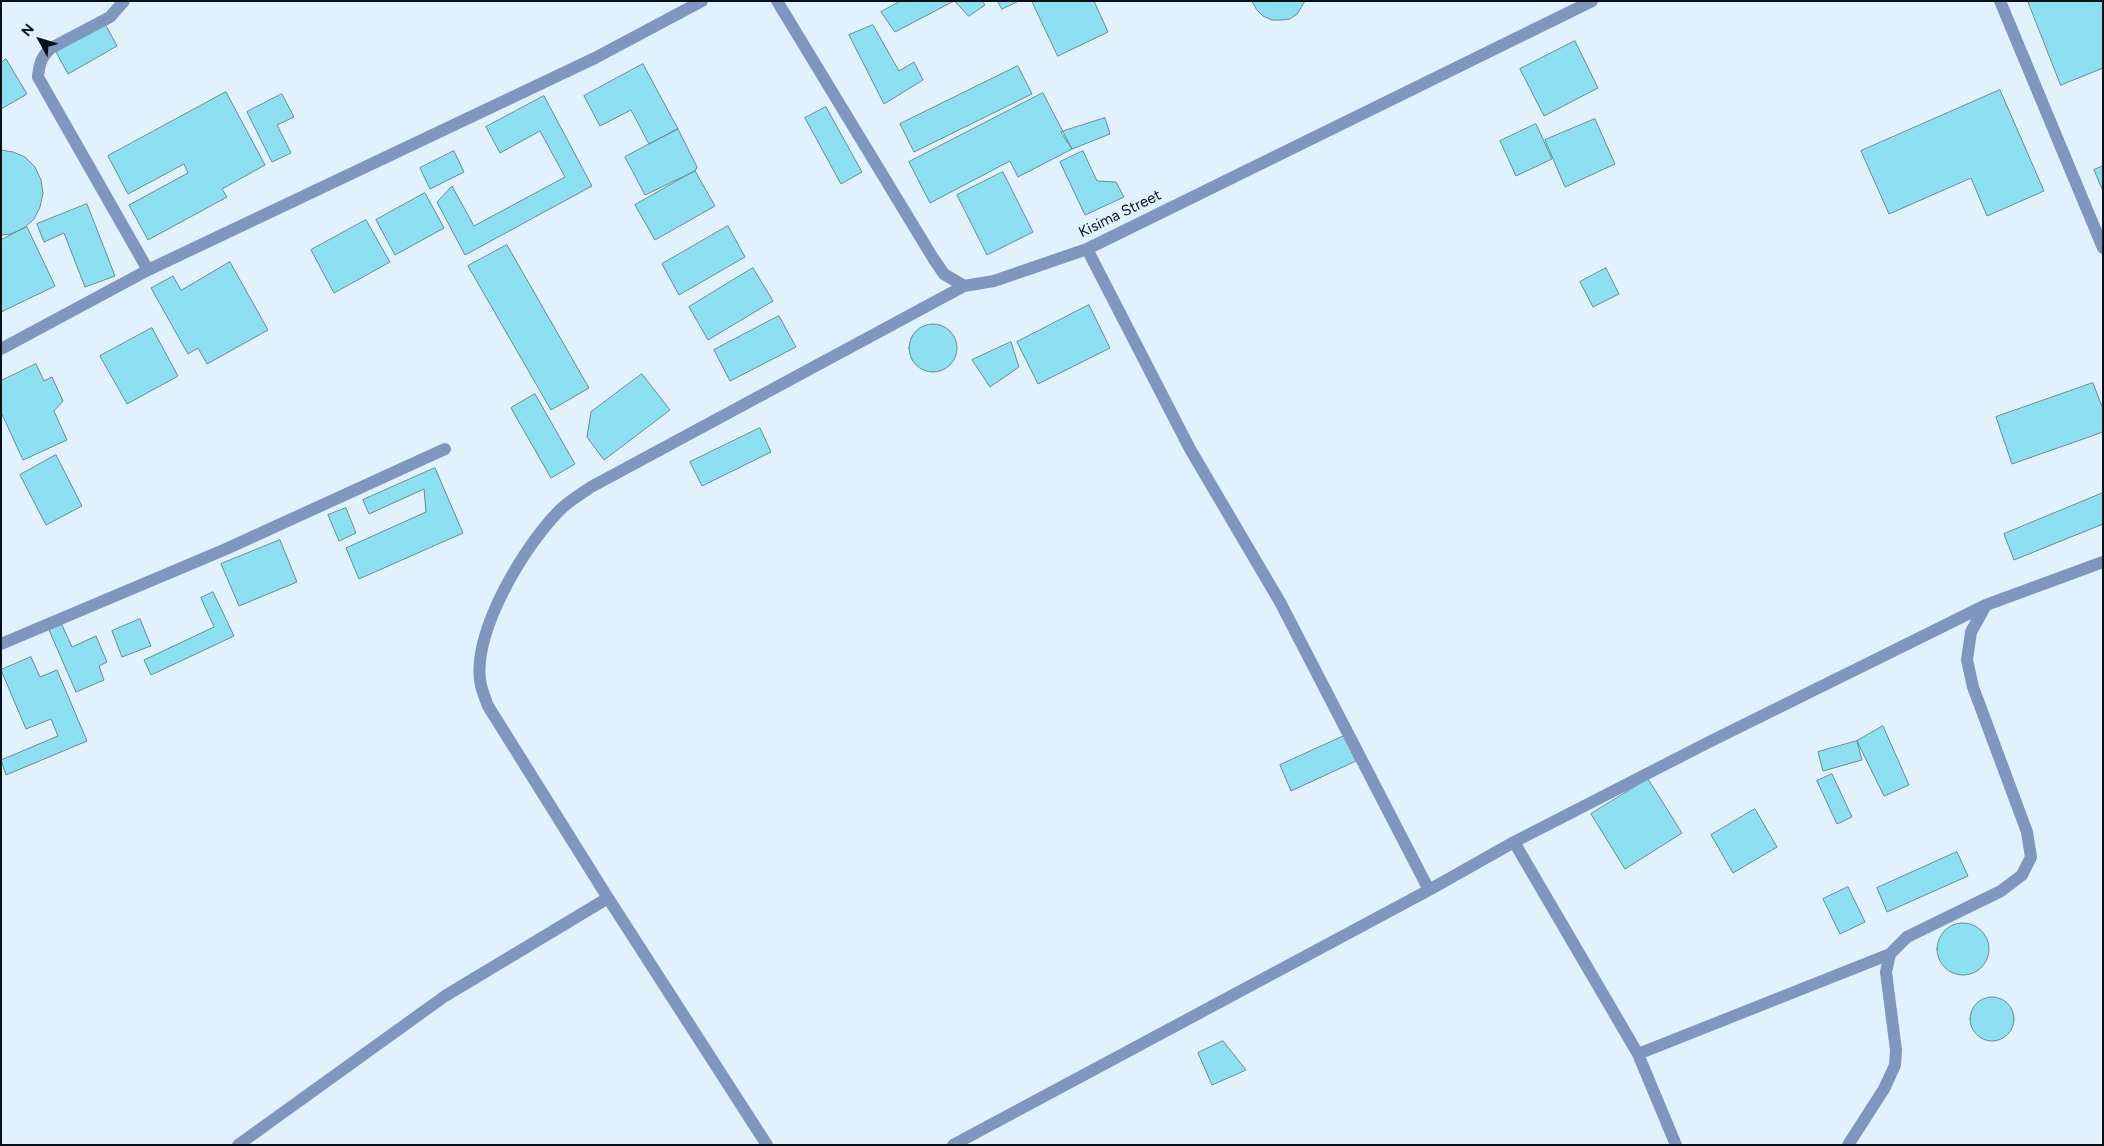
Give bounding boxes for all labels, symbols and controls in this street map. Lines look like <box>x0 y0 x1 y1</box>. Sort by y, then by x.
north arrow <box>15 15 65 65</box>
text: N <box>18 21 38 40</box>
street label: Kisima Street <box>1076 186 1164 242</box>

